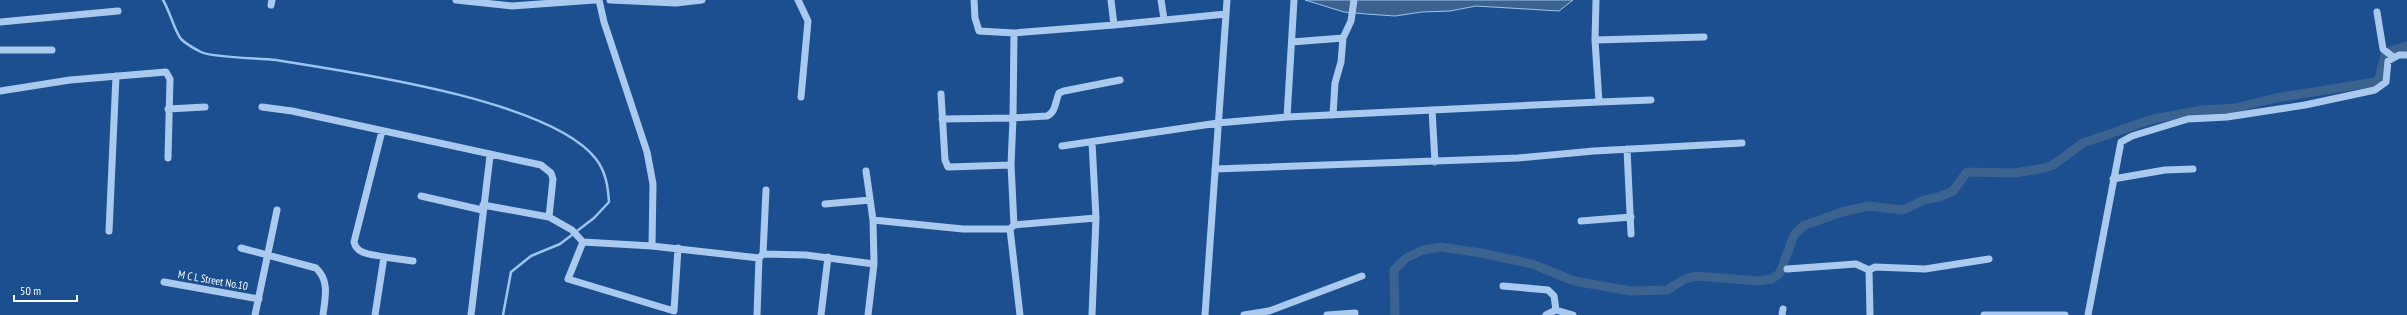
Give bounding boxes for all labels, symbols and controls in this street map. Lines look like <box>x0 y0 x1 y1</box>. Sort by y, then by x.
street label: M C L Street No.10 <box>177 267 249 293</box>
scale bar <box>14 277 77 303</box>
text: 50 m <box>20 283 41 298</box>

